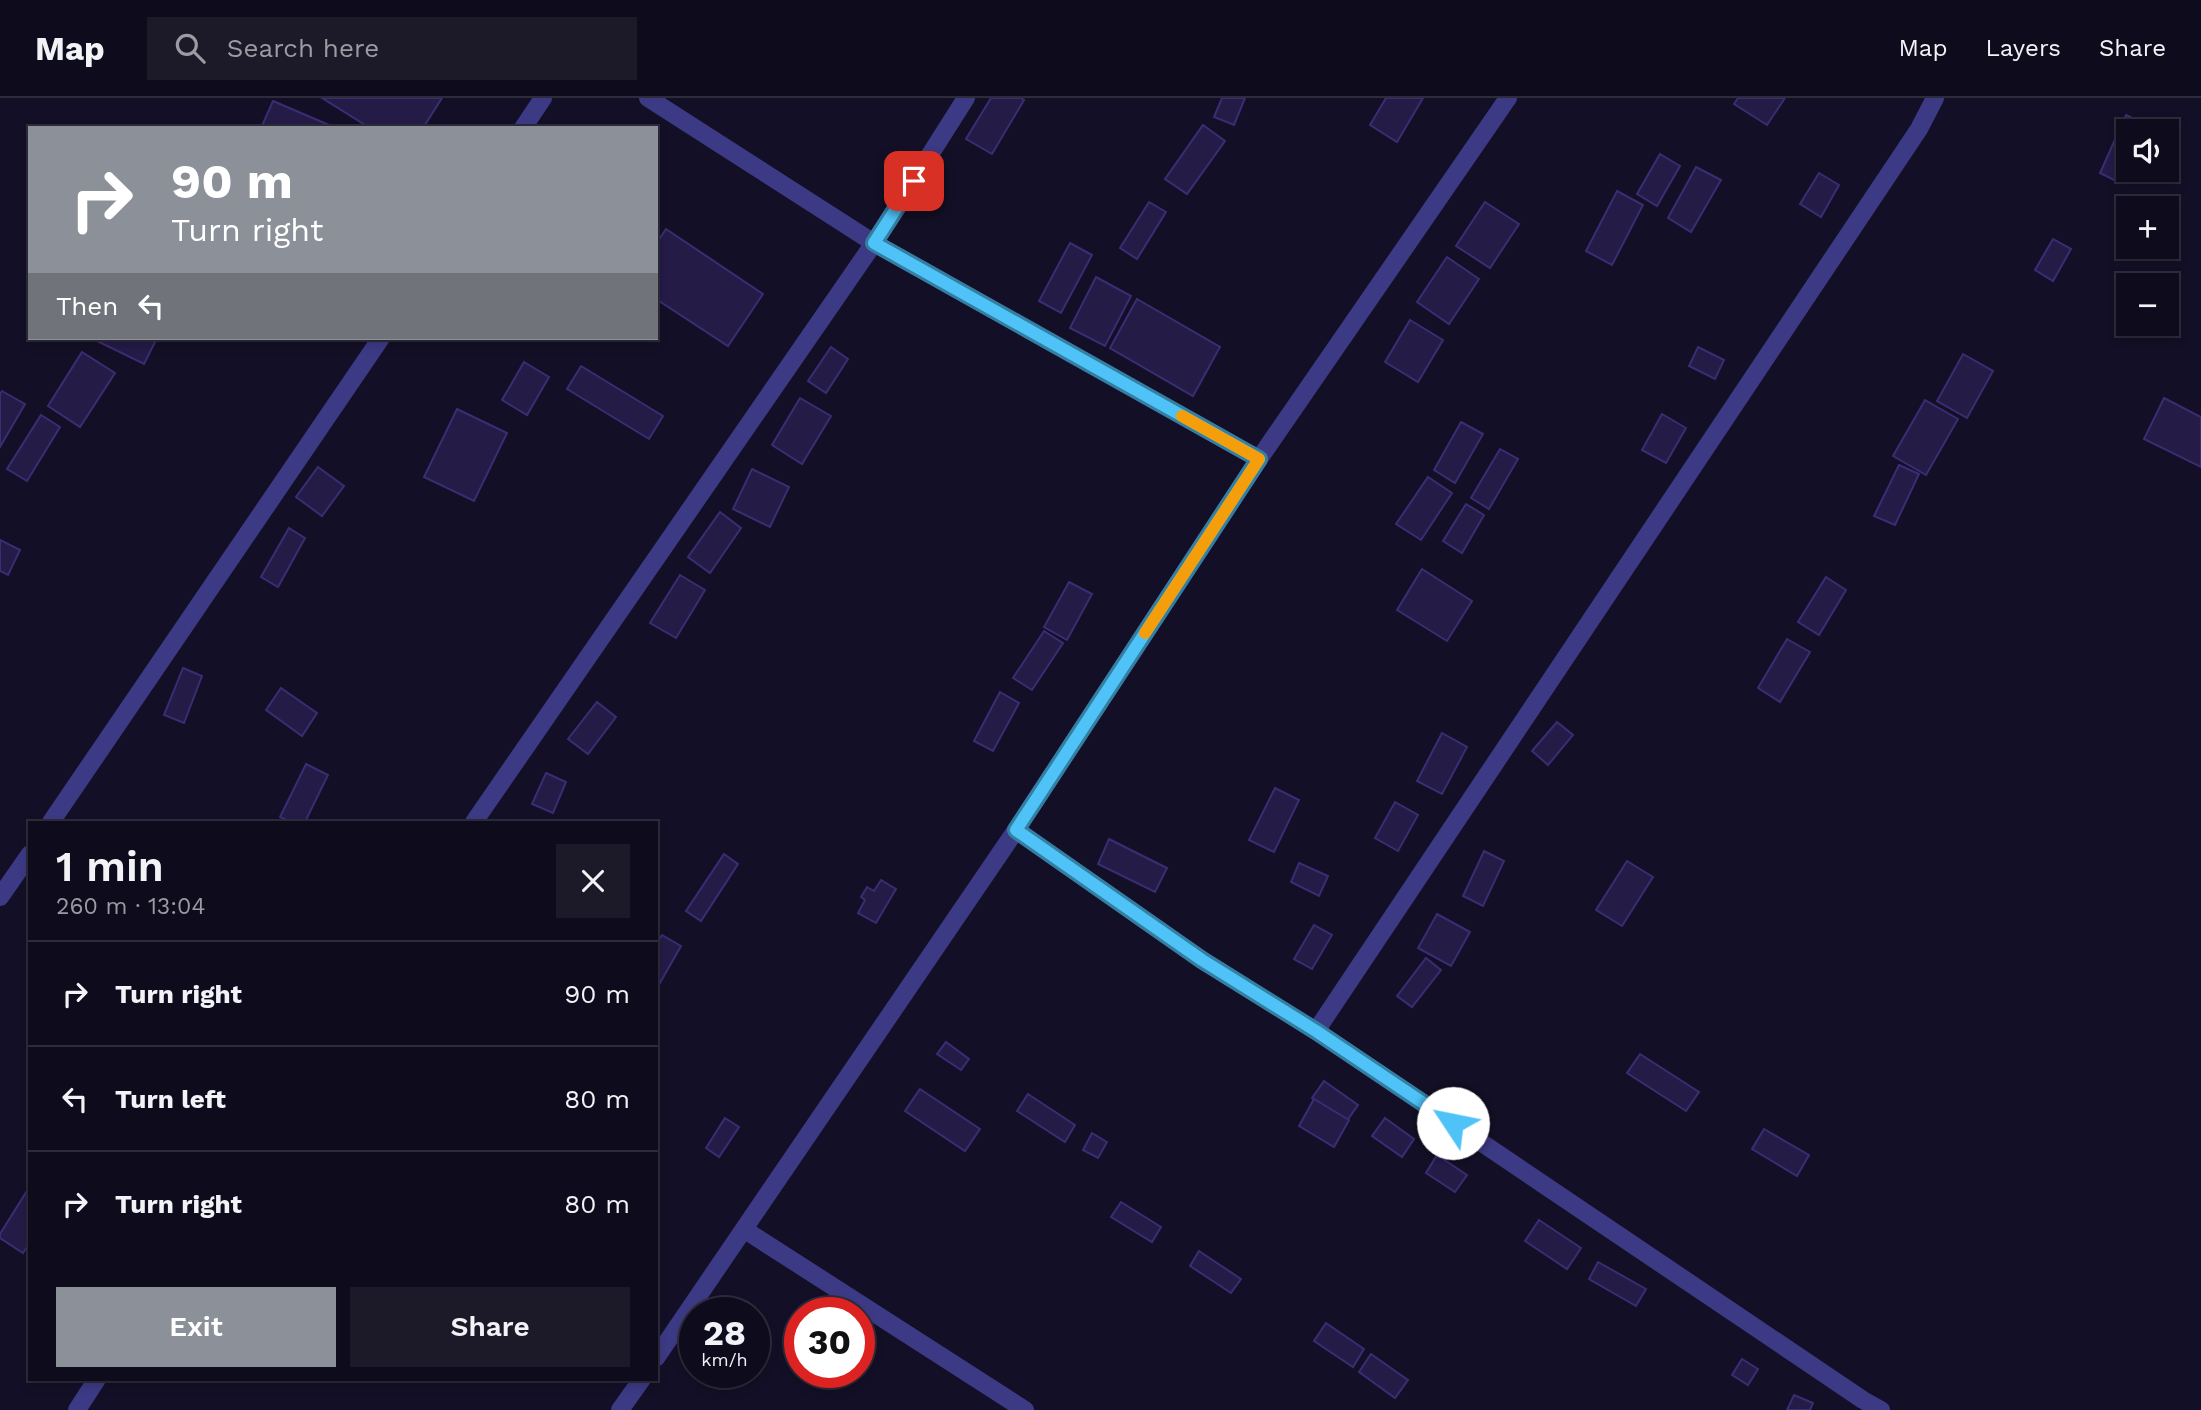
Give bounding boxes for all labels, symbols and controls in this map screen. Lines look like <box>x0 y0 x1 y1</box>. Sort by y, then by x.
search box <box>147 17 637 80</box>
text: Map <box>35 29 105 68</box>
icon: search <box>171 29 209 67</box>
text: Search here <box>227 33 379 63</box>
text: Map <box>1899 34 1947 62</box>
text: Layers <box>1985 34 2061 62</box>
text: Share <box>2099 34 2166 62</box>
map controls <box>2116 119 2179 336</box>
button: sound <box>2116 119 2179 182</box>
pin <box>884 151 944 211</box>
text: 90 m <box>171 152 293 210</box>
icon: right <box>56 154 147 245</box>
icon: arrive <box>895 162 933 200</box>
button: + <box>2116 196 2179 259</box>
text: Turn right <box>171 211 323 249</box>
button: − <box>2116 273 2179 336</box>
icon: left <box>132 287 170 325</box>
text: Then <box>56 291 118 321</box>
text: 1 min <box>56 842 164 891</box>
button: close <box>556 844 630 918</box>
text: 260 m · 13:04 <box>56 893 205 920</box>
icon: right <box>56 975 94 1013</box>
text: Turn right <box>115 979 242 1009</box>
text: 90 m <box>564 979 630 1009</box>
icon: left <box>56 1080 94 1118</box>
text: Turn left <box>115 1084 226 1114</box>
text: 80 m <box>564 1084 630 1114</box>
position arrow <box>1416 1086 1490 1160</box>
icon: right <box>56 1185 94 1223</box>
text: Turn right <box>115 1189 242 1219</box>
text: 80 m <box>564 1189 630 1219</box>
button: Exit <box>56 1287 336 1367</box>
button: Share <box>350 1287 630 1367</box>
speed limit sign: 30 <box>784 1297 875 1388</box>
text: 28 <box>703 1312 746 1354</box>
text: km/h <box>701 1349 748 1370</box>

